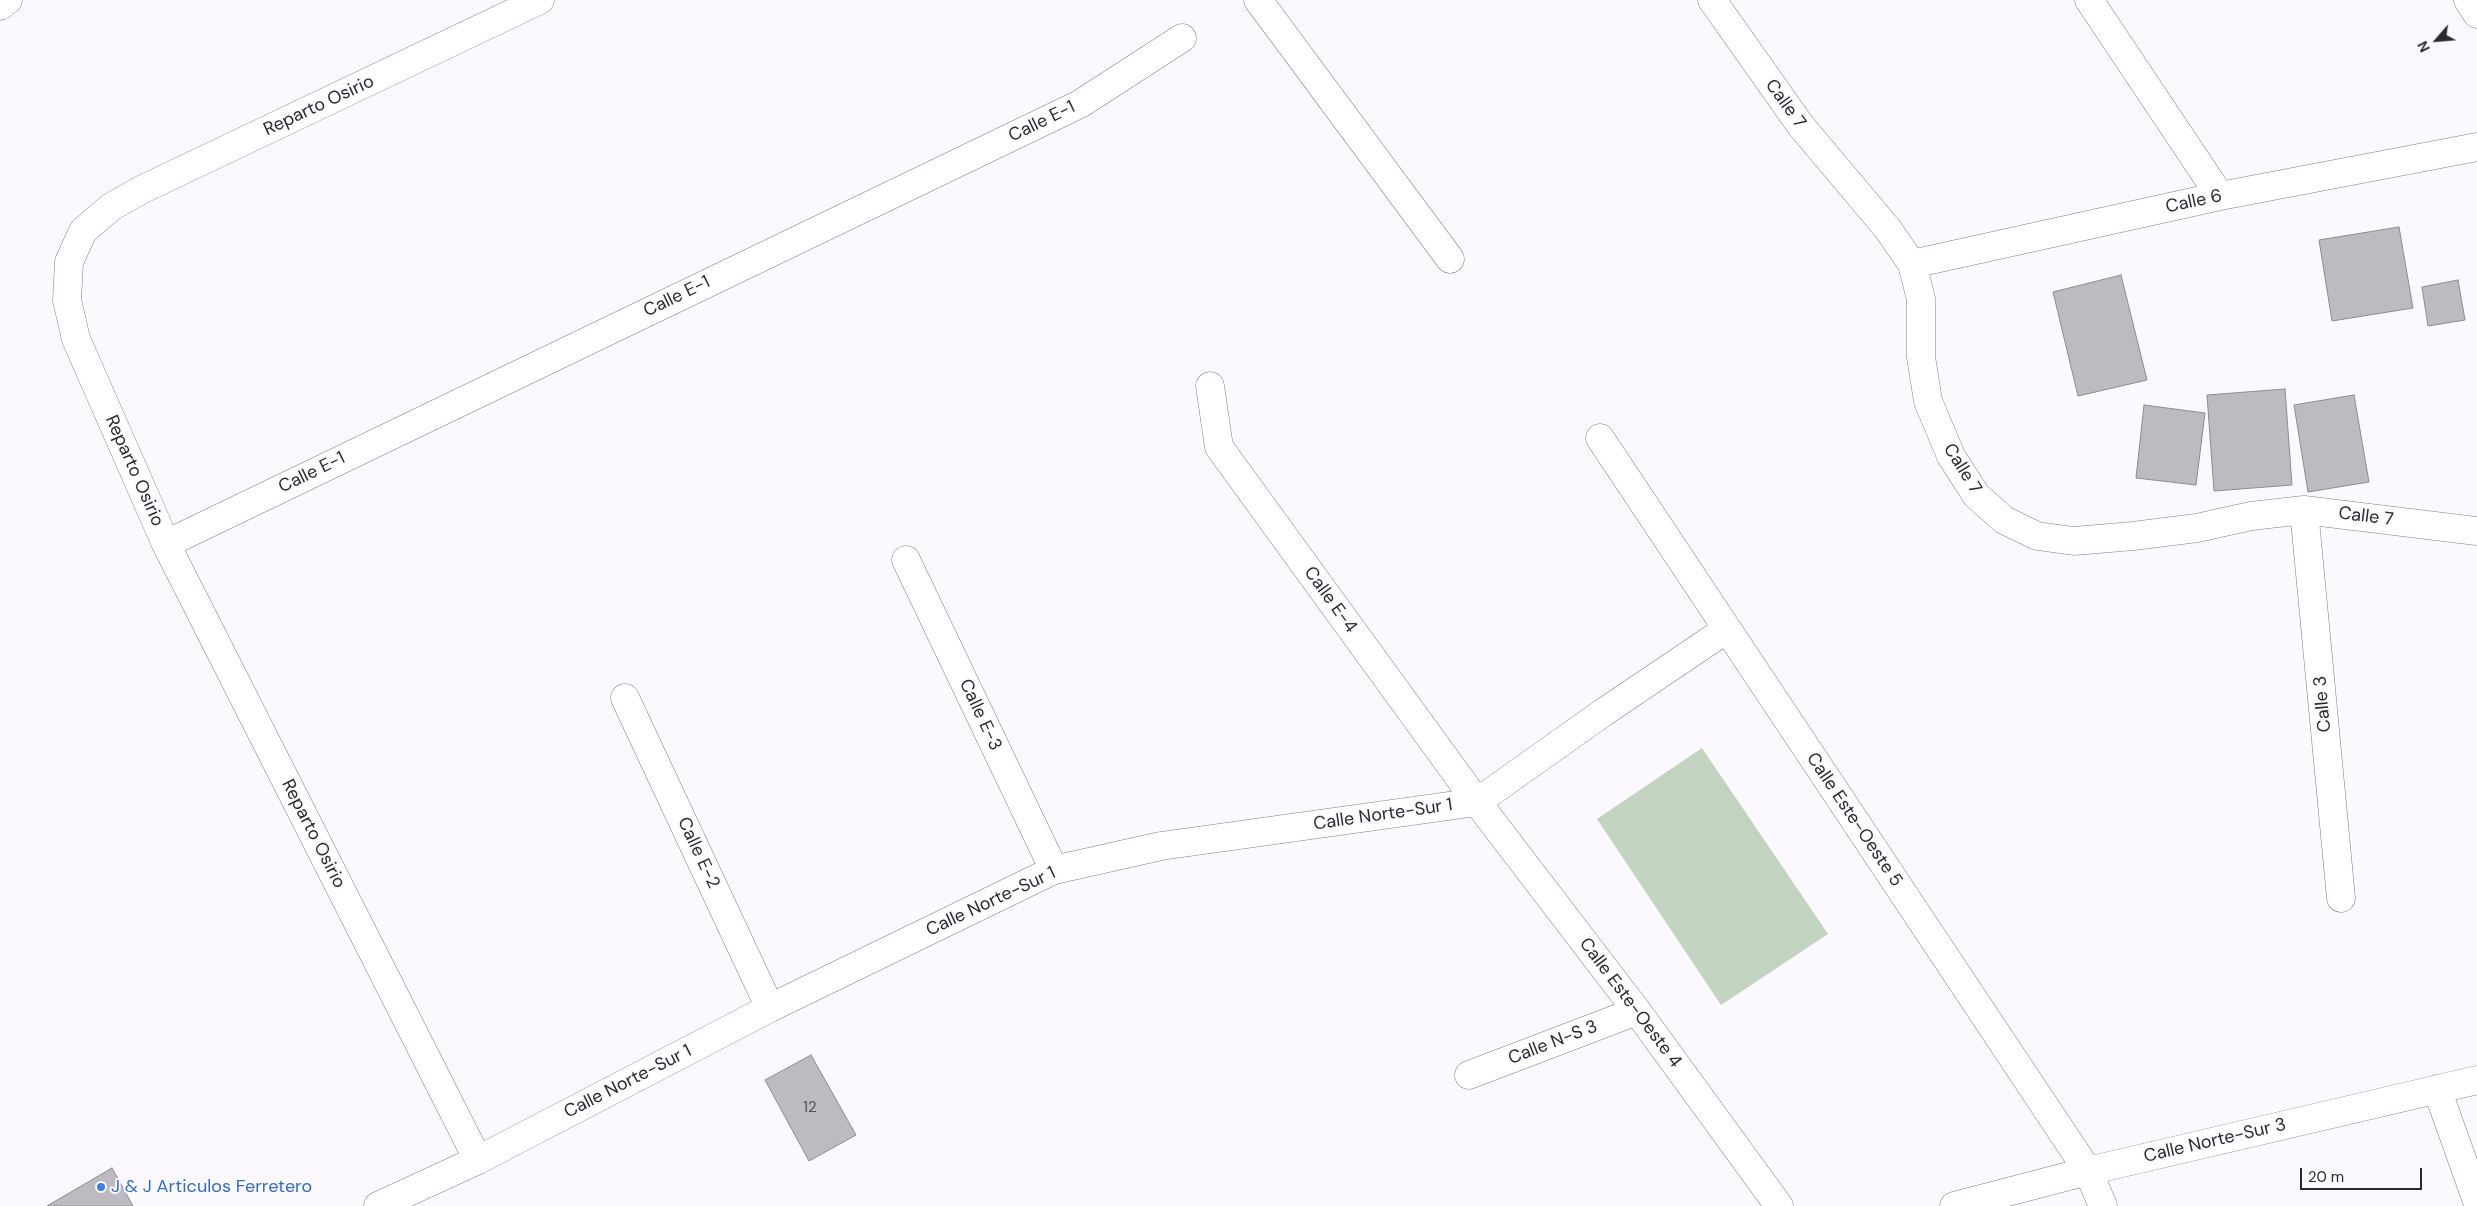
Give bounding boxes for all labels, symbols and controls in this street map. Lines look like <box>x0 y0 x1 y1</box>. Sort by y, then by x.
north arrow <box>2412 15 2462 65</box>
text: N <box>2413 38 2434 55</box>
street label: Reparto Osirio <box>260 71 378 141</box>
street label: Calle 7 <box>1760 75 1810 133</box>
street label: Calle E-1 <box>1005 97 1079 147</box>
street label: Calle 6 <box>2164 186 2224 218</box>
street label: Calle E-1 <box>640 272 714 322</box>
street label: Reparto Osirio <box>100 412 168 530</box>
street label: Calle 7 <box>1938 440 1986 498</box>
street label: Calle E-1 <box>275 448 349 498</box>
street label: Calle 7 <box>2337 503 2395 531</box>
street label: Calle E-4 <box>1299 563 1361 637</box>
street label: Calle 3 <box>2310 675 2336 733</box>
street label: Calle E-3 <box>954 676 1006 754</box>
street label: Calle Este-Oeste 5 <box>1801 749 1907 891</box>
street label: Reparto Osirio <box>276 776 350 892</box>
street label: Calle Norte-Sur 1 <box>1312 795 1454 835</box>
street label: Calle E-2 <box>672 814 724 892</box>
street label: Calle Norte-Sur 1 <box>923 863 1059 941</box>
street label: Calle Este-Oeste 4 <box>1574 934 1686 1072</box>
street label: Calle N-S 3 <box>1505 1016 1601 1070</box>
street label: Calle Norte-Sur 1 <box>561 1041 695 1123</box>
house number: 12 <box>803 1099 817 1117</box>
street label: Calle Norte-Sur 3 <box>2142 1114 2288 1168</box>
scale bar <box>2302 1158 2424 1190</box>
text: 20 m <box>2308 1167 2344 1187</box>
place label: J & J Articulos Ferretero <box>111 1176 312 1198</box>
marker: J & J Articulos Ferretero <box>95 1181 107 1193</box>

